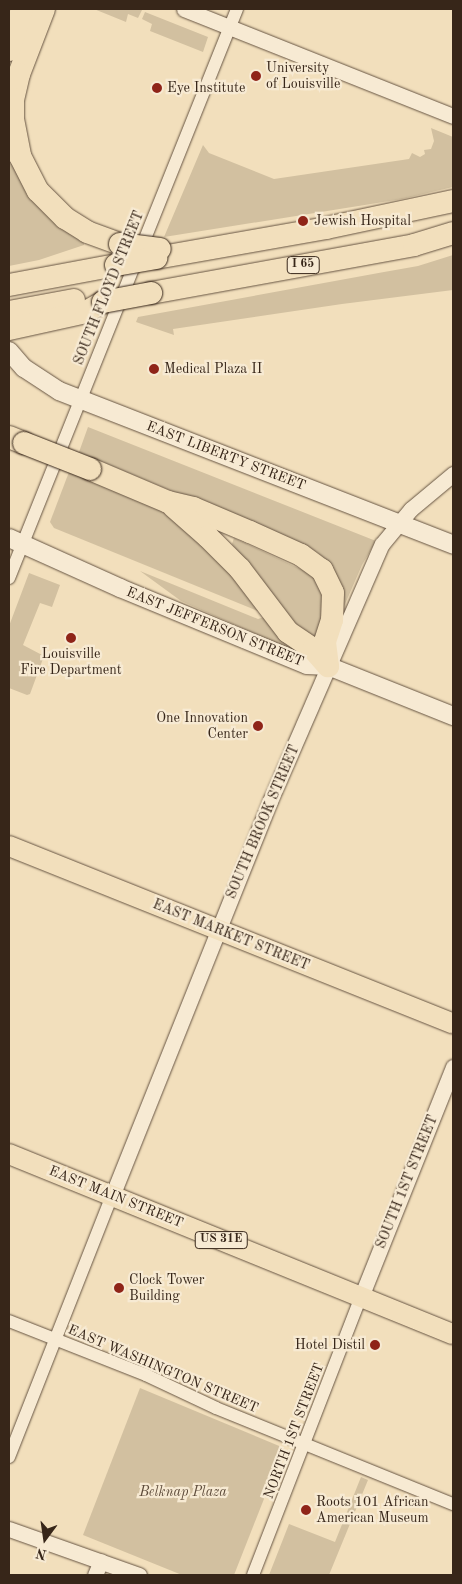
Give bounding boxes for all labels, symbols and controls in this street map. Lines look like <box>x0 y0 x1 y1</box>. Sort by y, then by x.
place label: University of Louisville <box>266 60 340 92</box>
marker: University of Louisville <box>250 70 262 82</box>
place label: Eye Institute <box>167 80 245 96</box>
marker: Eye Institute <box>151 82 163 94</box>
street label: SOUTH FLOYD STREET <box>70 208 148 368</box>
place label: Jewish Hospital <box>314 213 411 229</box>
marker: Jewish Hospital <box>296 214 310 228</box>
road number: I 65 <box>286 256 320 274</box>
place label: Medical Plaza II <box>164 361 262 377</box>
marker: Medical Plaza II <box>148 363 160 375</box>
street label: EAST LIBERTY STREET <box>144 418 308 494</box>
street label: EAST JEFFERSON STREET <box>124 584 306 670</box>
marker: Louisville Fire Department <box>65 632 77 644</box>
place label: Louisville Fire Department <box>20 646 122 679</box>
place label: One Innovation Center <box>156 710 248 742</box>
marker: One Innovation Center <box>252 720 264 732</box>
street label: SOUTH BROOK STREET <box>223 742 303 902</box>
street label: EAST MARKET STREET <box>150 896 312 974</box>
street label: SOUTH 1ST STREET <box>372 1113 442 1251</box>
street label: EAST MAIN STREET <box>46 1162 186 1232</box>
road number: US 31E <box>194 1230 248 1250</box>
place label: Clock Tower Building <box>129 1272 205 1304</box>
marker: Clock Tower Building <box>113 1282 125 1294</box>
street label: EAST WASHINGTON STREET <box>65 1321 261 1417</box>
place label: Hotel Distil <box>295 1337 365 1353</box>
marker: Hotel Distil <box>369 1339 381 1351</box>
street label: NORTH 1ST STREET <box>260 1361 328 1501</box>
park label: Belknap Plaza <box>139 1484 227 1500</box>
place label: Roots 101 African American Museum <box>316 1494 429 1526</box>
marker: Roots 101 African American Museum <box>300 1504 312 1516</box>
north arrow <box>20 1514 70 1564</box>
text: N <box>34 1545 48 1562</box>

